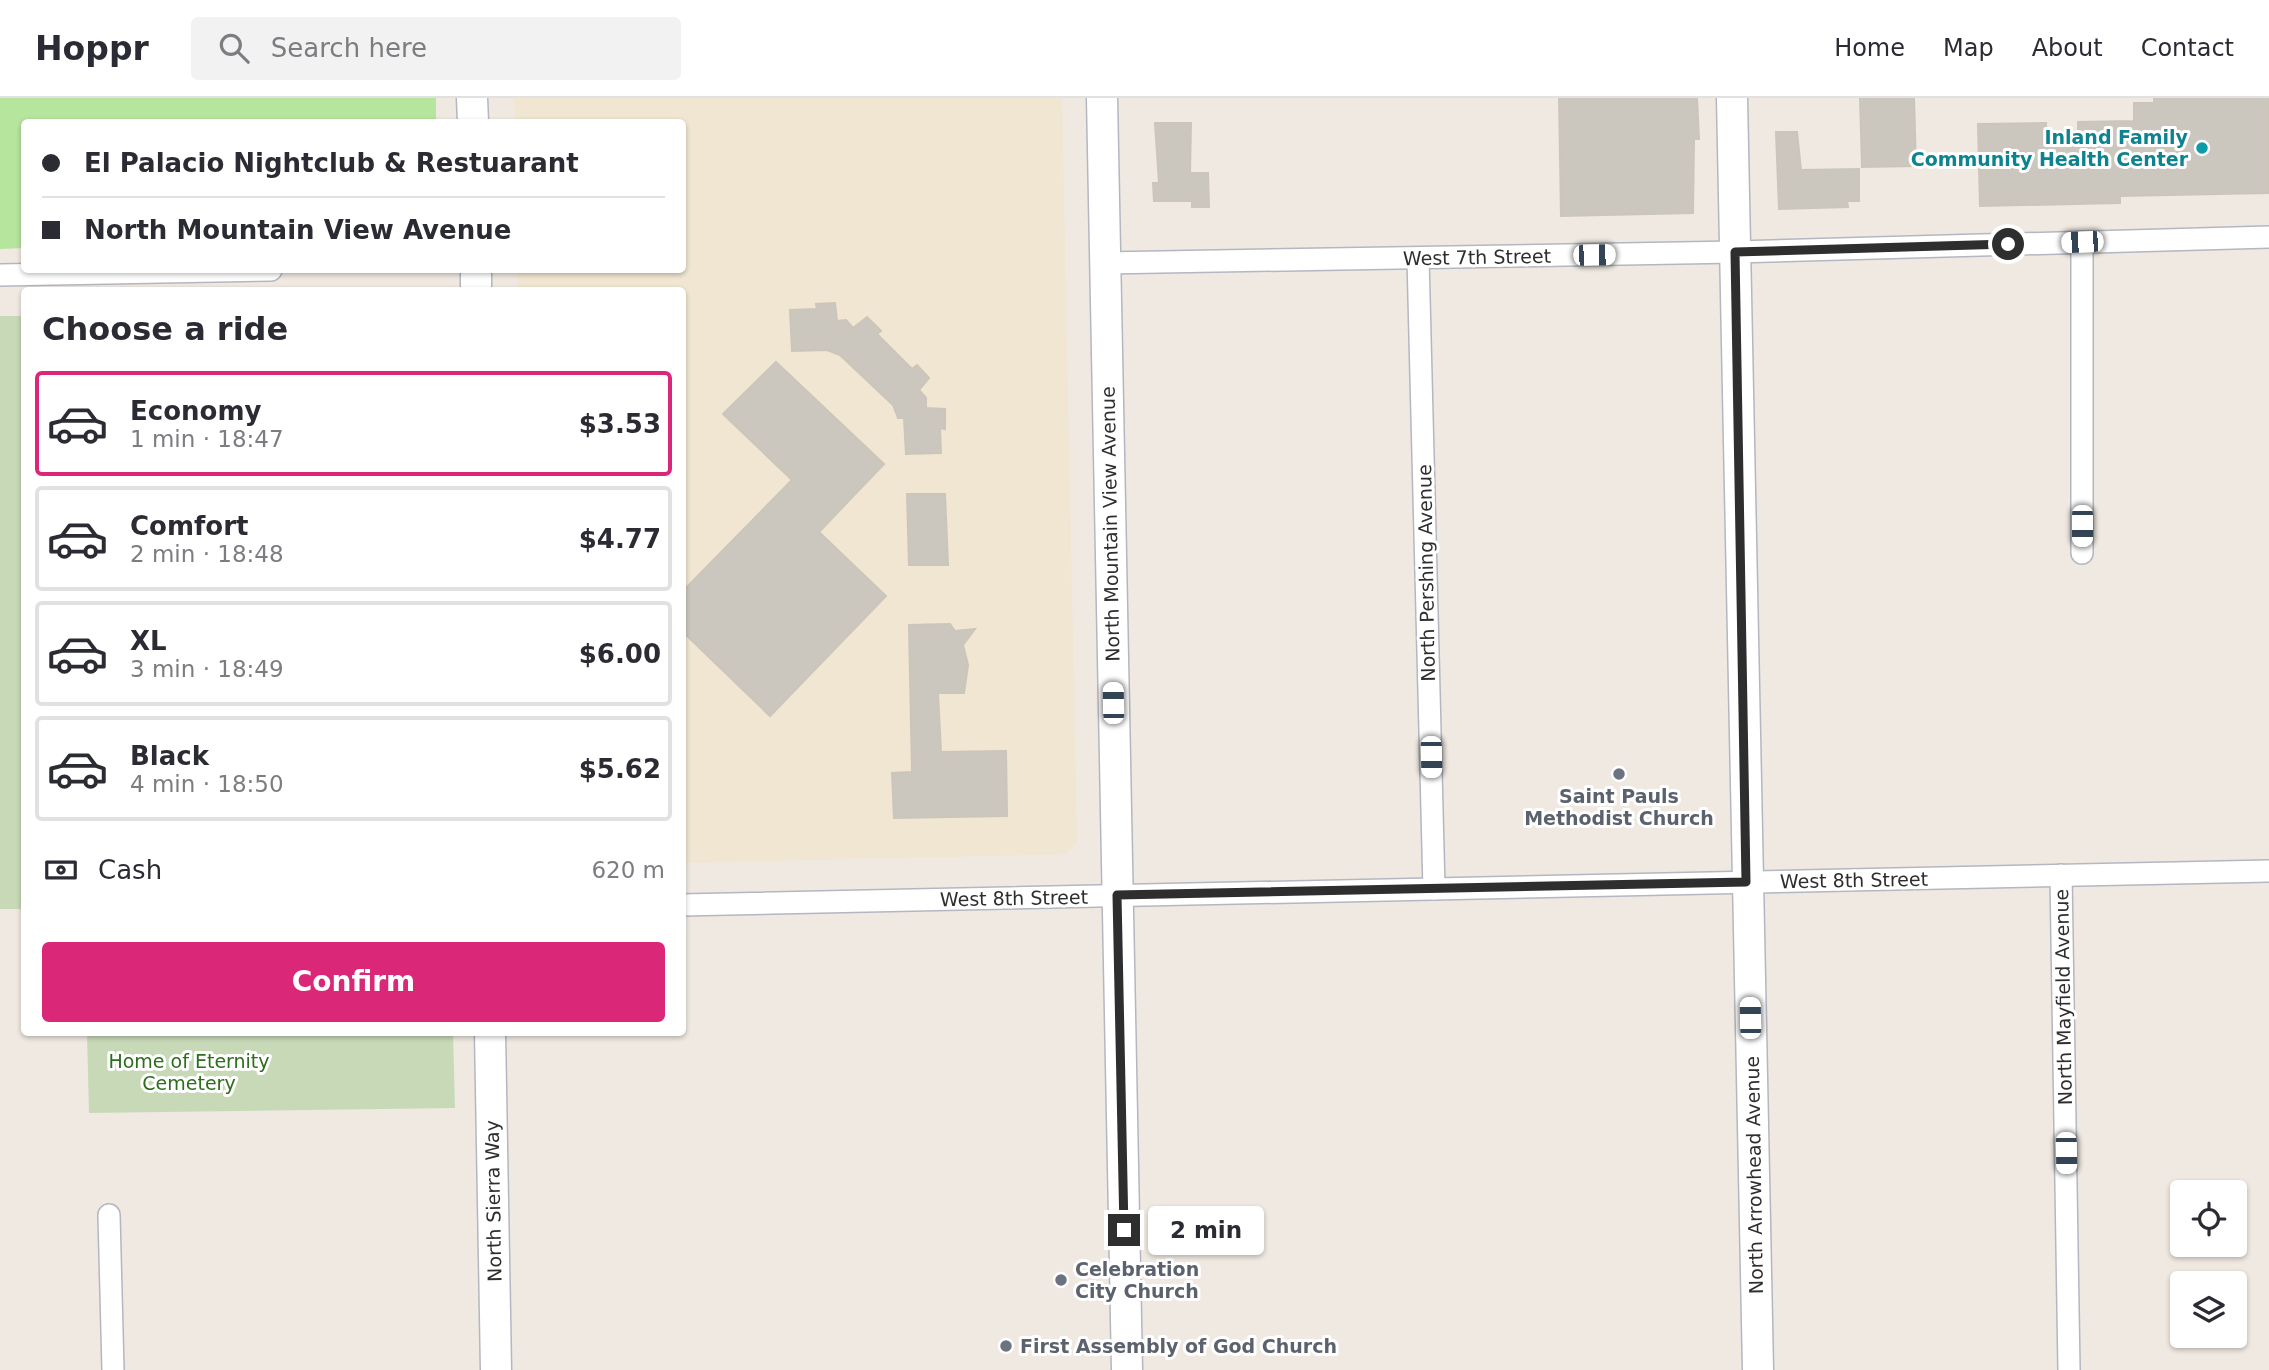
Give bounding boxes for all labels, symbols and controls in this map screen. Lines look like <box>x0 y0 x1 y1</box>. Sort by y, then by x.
search box <box>191 17 681 80</box>
text: Hoppr <box>35 29 149 68</box>
icon: search <box>215 29 253 67</box>
text: Search here <box>271 33 427 63</box>
text: Home <box>1834 34 1905 62</box>
text: Map <box>1943 34 1994 62</box>
text: About <box>2032 34 2103 62</box>
text: Contact <box>2141 34 2234 62</box>
place label: Inland Family Community Health Center <box>1911 126 2189 170</box>
marker: Inland Family Community Health Center <box>2194 140 2210 156</box>
text: El Palacio Nightclub & Restuarant <box>84 148 579 178</box>
text: North Mountain View Avenue <box>84 215 511 245</box>
route start <box>1992 228 2024 260</box>
car <box>2061 231 2104 253</box>
car <box>1573 244 1616 266</box>
street label: West 7th Street <box>1403 245 1551 269</box>
text: Choose a ride <box>42 310 288 348</box>
street label: North Mountain View Avenue <box>1097 386 1123 662</box>
icon: car <box>46 392 109 455</box>
text: Economy <box>130 396 261 426</box>
text: $3.53 <box>579 409 661 439</box>
text: 1 min · 18:47 <box>130 426 284 452</box>
street label: North Pershing Avenue <box>1413 464 1439 682</box>
car <box>2072 505 2093 547</box>
icon: car <box>46 507 109 570</box>
text: Comfort <box>130 511 248 541</box>
text: $4.77 <box>579 524 661 554</box>
text: 2 min · 18:48 <box>130 541 284 567</box>
icon: car <box>46 622 109 685</box>
text: XL <box>130 626 167 656</box>
text: $6.00 <box>579 639 661 669</box>
text: 3 min · 18:49 <box>130 656 284 682</box>
car <box>1103 682 1124 724</box>
car <box>1421 736 1442 778</box>
icon: car <box>46 737 109 800</box>
text: Black <box>130 741 209 771</box>
text: $5.62 <box>579 754 661 784</box>
marker: Saint Pauls Methodist Church <box>1611 766 1627 782</box>
text: 4 min · 18:50 <box>130 771 284 797</box>
place label: Saint Pauls Methodist Church <box>1524 785 1714 829</box>
icon: cash <box>42 851 80 889</box>
text: Cash <box>98 855 162 885</box>
text: 620 m <box>591 857 665 883</box>
street label: West 8th Street <box>1780 868 1928 892</box>
street label: West 8th Street <box>940 886 1088 910</box>
street label: North Mayfield Avenue <box>2050 889 2076 1105</box>
button: Confirm <box>42 942 665 1022</box>
car <box>1740 997 1761 1039</box>
park label: Home of Eternity Cemetery <box>108 1050 270 1094</box>
street label: North Arrowhead Avenue <box>1741 1056 1767 1294</box>
street label: North Sierra Way <box>481 1120 505 1282</box>
car <box>2056 1132 2077 1174</box>
map controls <box>2170 1180 2247 1348</box>
button: locate <box>2170 1180 2247 1257</box>
callout: 2 min <box>1148 1206 1264 1254</box>
route end <box>1108 1214 1140 1246</box>
text: 2 min <box>1170 1217 1242 1243</box>
place label: Celebration City Church <box>1075 1258 1199 1302</box>
button: layers <box>2170 1271 2247 1348</box>
marker: Celebration City Church <box>1053 1272 1069 1288</box>
place label: First Assembly of God Church <box>1020 1335 1337 1357</box>
marker: First Assembly of God Church <box>998 1338 1014 1354</box>

